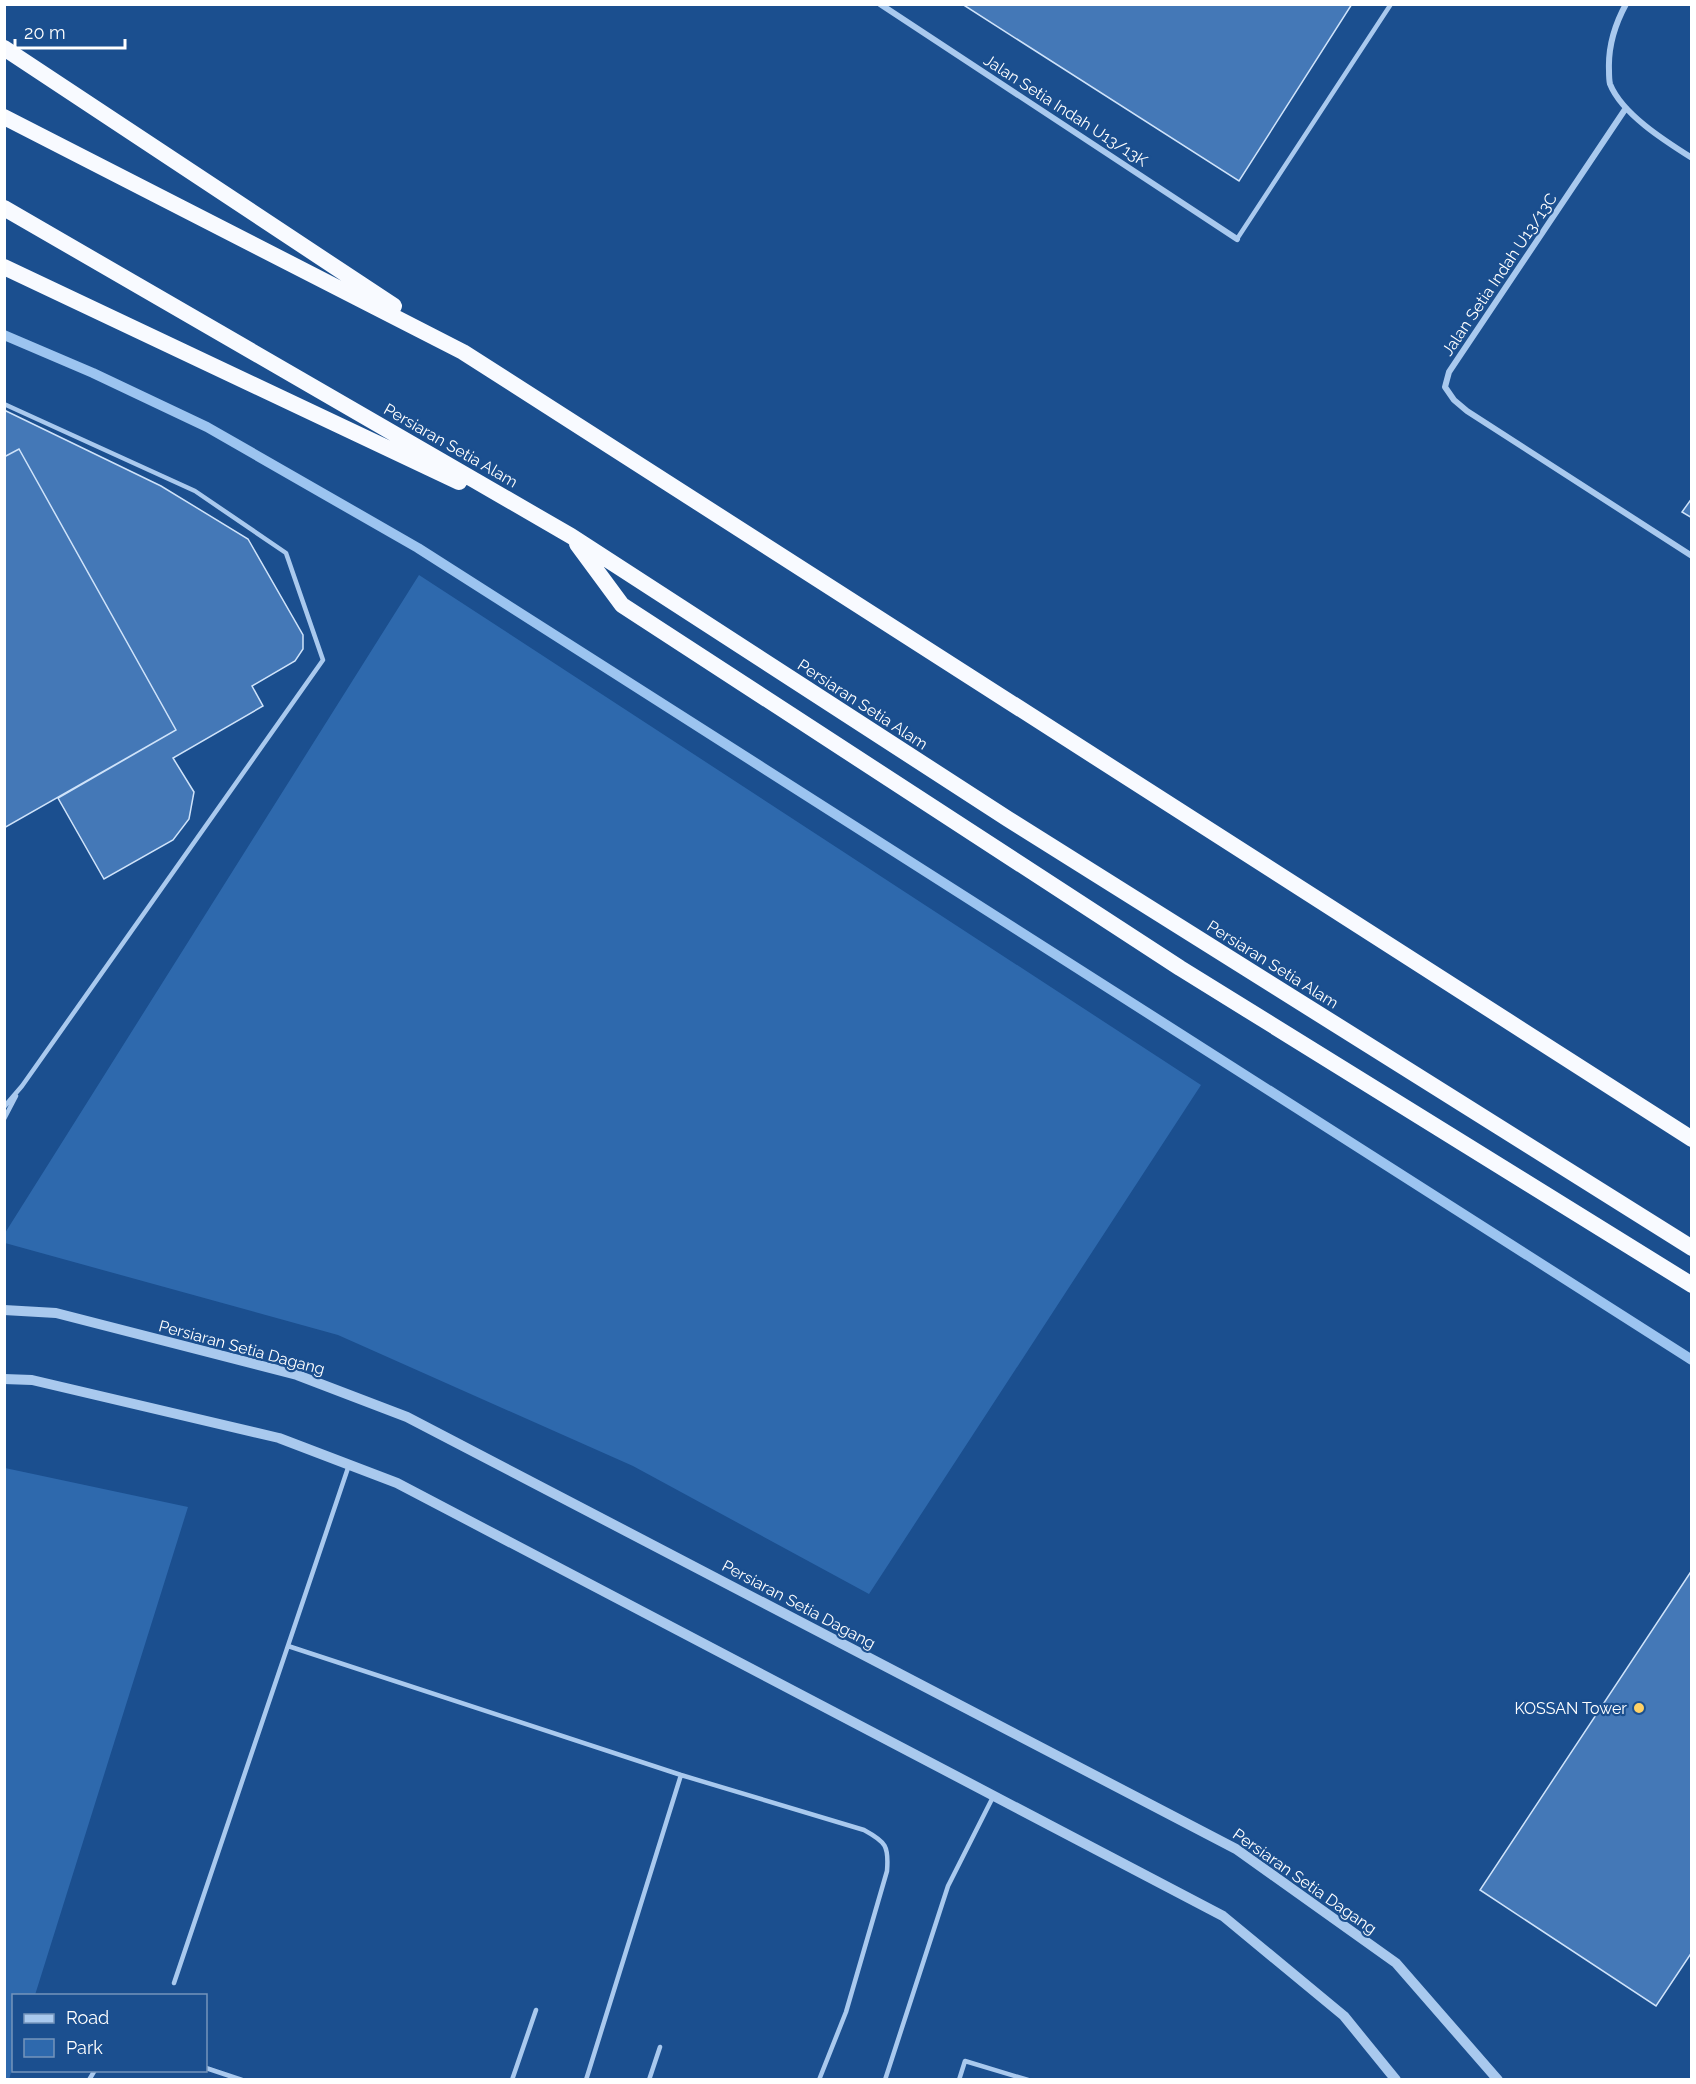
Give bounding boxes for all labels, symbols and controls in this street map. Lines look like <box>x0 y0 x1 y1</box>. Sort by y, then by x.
scale bar <box>15 12 124 50</box>
text: 20 m <box>24 22 66 43</box>
street label: Jalan Setia Indah U13/13K <box>980 50 1152 171</box>
street label: Jalan Setia Indah U13/13C <box>1438 189 1561 359</box>
street label: Persiaran Setia Alam <box>381 399 521 491</box>
street label: Persiaran Setia Alam <box>794 655 931 754</box>
street label: Persiaran Setia Alam <box>1204 916 1342 1013</box>
street label: Persiaran Setia Dagang <box>157 1316 327 1379</box>
street label: Persiaran Setia Dagang <box>719 1556 879 1653</box>
place label: KOSSAN Tower <box>1514 1699 1627 1718</box>
marker: KOSSAN Tower <box>1632 1701 1646 1715</box>
street label: Persiaran Setia Dagang <box>1229 1825 1380 1938</box>
legend <box>12 1994 207 2072</box>
text: Road <box>66 2007 109 2028</box>
text: Park <box>66 2037 103 2058</box>

